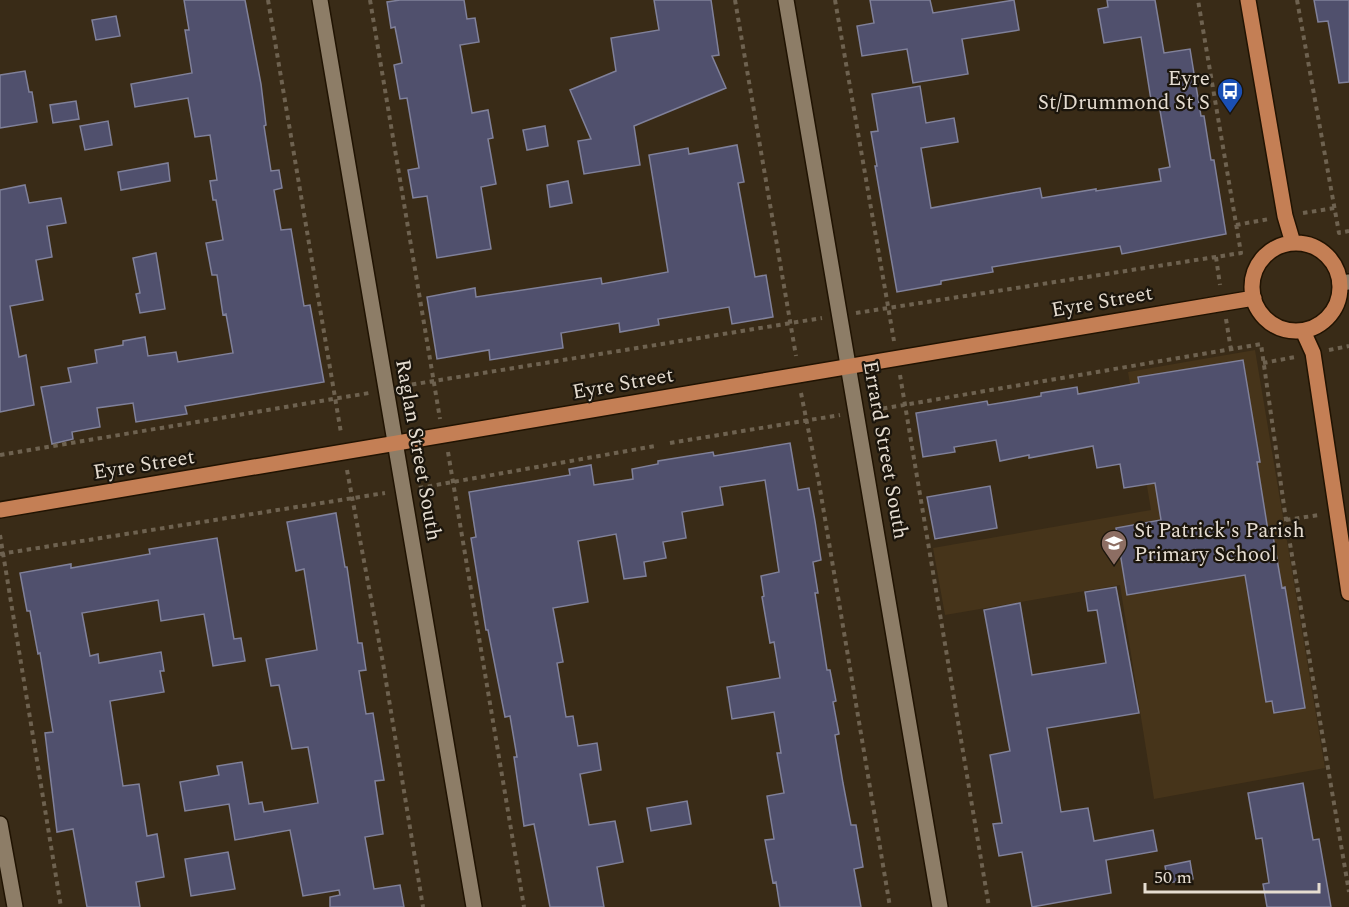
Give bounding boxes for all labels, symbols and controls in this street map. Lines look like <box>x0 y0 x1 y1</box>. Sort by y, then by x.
place label: Eyre St/Drummond St S <box>1038 63 1210 119</box>
bus stop icon: Eyre St/Drummond St S <box>1215 76 1245 114</box>
street label: Eyre Street <box>1049 277 1155 327</box>
street label: Raglan Street South <box>386 357 450 543</box>
street label: Errard Street South <box>854 358 916 542</box>
street label: Eyre Street <box>570 359 676 409</box>
street label: Eyre Street <box>91 441 197 489</box>
place label: St Patrick's Parish Primary School <box>1134 515 1305 571</box>
school or university icon: St Patrick's Parish Primary School <box>1099 528 1129 566</box>
scale bar <box>1145 856 1319 894</box>
text: 50 m <box>1154 864 1192 891</box>

